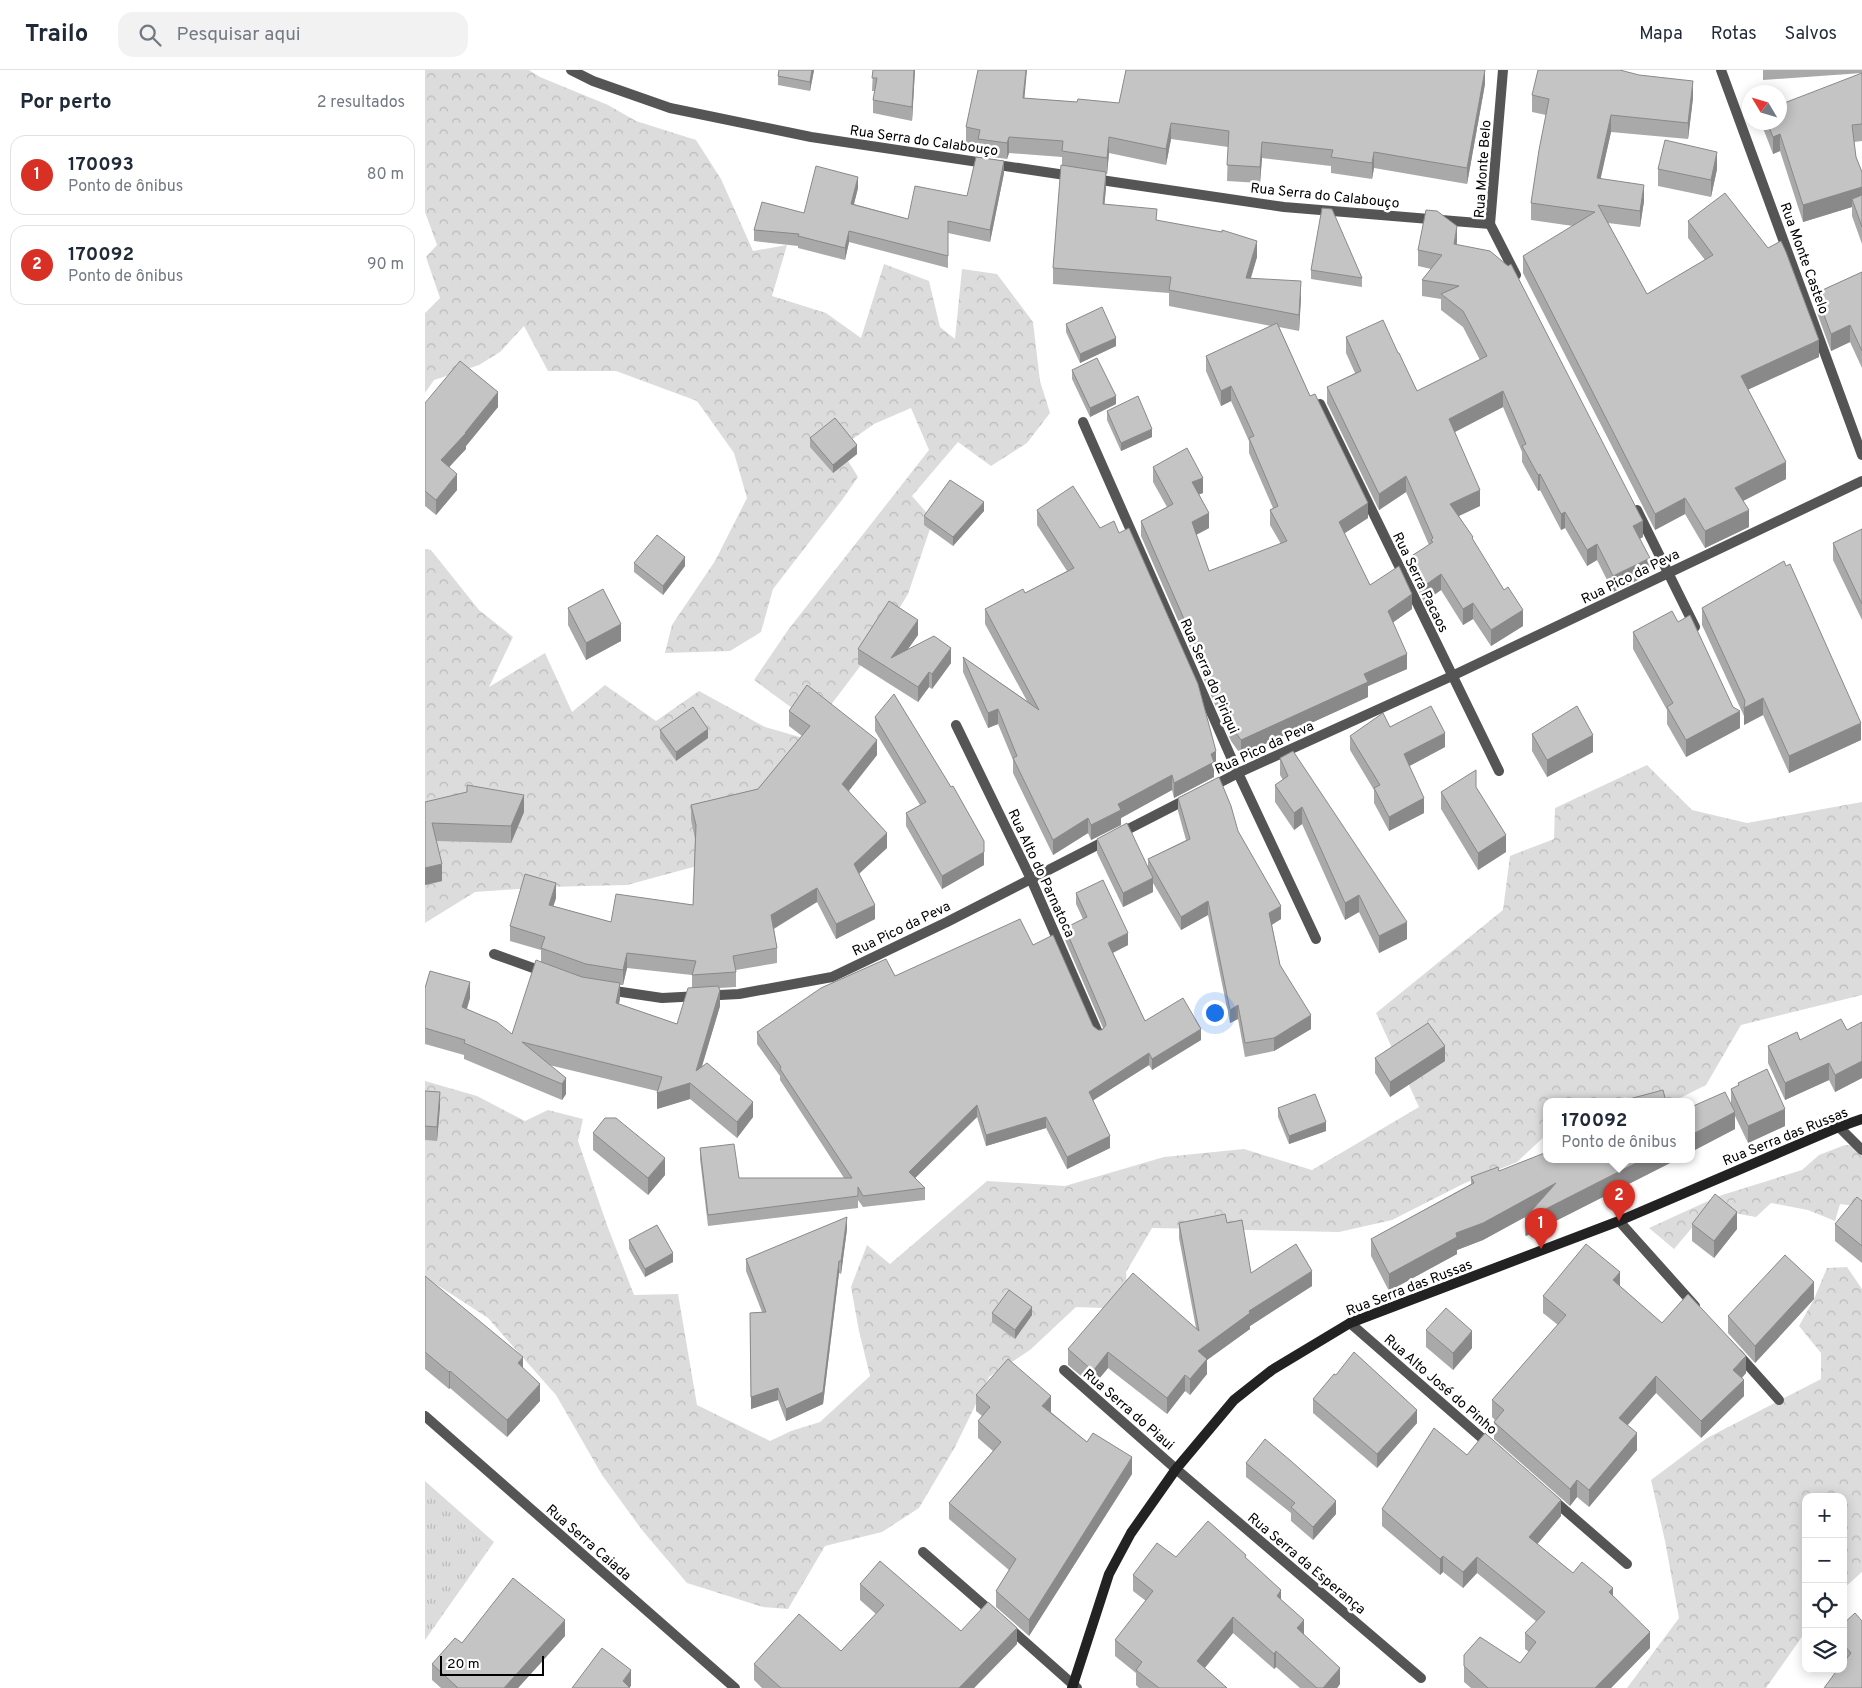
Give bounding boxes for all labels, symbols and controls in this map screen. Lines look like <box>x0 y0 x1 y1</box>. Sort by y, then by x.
search box <box>118 12 468 57</box>
text: Trailo <box>25 20 88 50</box>
icon: search <box>136 21 164 49</box>
text: Pesquisar aqui <box>176 23 301 47</box>
text: Mapa <box>1639 23 1683 46</box>
text: Rotas <box>1711 23 1757 46</box>
text: Salvos <box>1785 23 1837 46</box>
north arrow <box>1742 85 1787 130</box>
text: Por perto <box>20 89 112 116</box>
text: 2 resultados <box>317 93 405 113</box>
street label: Rua Monte Belo <box>1472 119 1495 219</box>
street label: Rua Serra do Calabouço <box>848 123 999 160</box>
text: 170093 <box>68 153 134 177</box>
text: 1 <box>34 165 40 185</box>
text: 80 m <box>367 165 404 185</box>
text: Ponto de ônibus <box>68 177 183 197</box>
street label: Rua Serra do Calabouço <box>1249 180 1400 213</box>
street label: Rua Monte Castelo <box>1776 200 1832 317</box>
text: 170092 <box>68 243 134 267</box>
text: 2 <box>32 255 42 275</box>
text: 90 m <box>367 255 404 275</box>
text: Ponto de ônibus <box>68 267 183 287</box>
street label: Rua Serra Pacaos <box>1388 530 1451 636</box>
street label: Rua Pico da Peva <box>1579 546 1683 608</box>
street label: Rua Serra do Piriqui <box>1176 616 1242 737</box>
street label: Rua Pico da Peva <box>1212 718 1317 779</box>
street label: Rua Alto do Parnatoca <box>1003 807 1078 940</box>
street label: Rua Pico da Peva <box>850 898 954 960</box>
your location <box>1202 1000 1228 1026</box>
popup <box>1543 1098 1695 1163</box>
street label: Rua Serra das Russas <box>1720 1104 1851 1170</box>
text: 170092 <box>1561 1109 1627 1133</box>
text: Ponto de ônibus <box>1561 1133 1677 1153</box>
pin: 2 <box>1603 1180 1635 1221</box>
pin: 1 <box>1525 1208 1557 1249</box>
street label: Rua Serra das Russas <box>1344 1257 1475 1320</box>
street label: Rua Alto José do Pinho <box>1380 1331 1500 1439</box>
street label: Rua Serra do Piaui <box>1079 1366 1177 1454</box>
map controls <box>1802 1493 1847 1673</box>
button: + <box>1802 1493 1847 1538</box>
street label: Rua Serra Caiada <box>542 1501 634 1585</box>
street label: Rua Serra da Esperança <box>1244 1510 1368 1618</box>
button: − <box>1802 1538 1847 1583</box>
button: locate <box>1802 1583 1847 1628</box>
button: layers <box>1802 1628 1847 1673</box>
scale bar <box>440 1653 544 1676</box>
text: 20 m <box>447 1656 480 1673</box>

